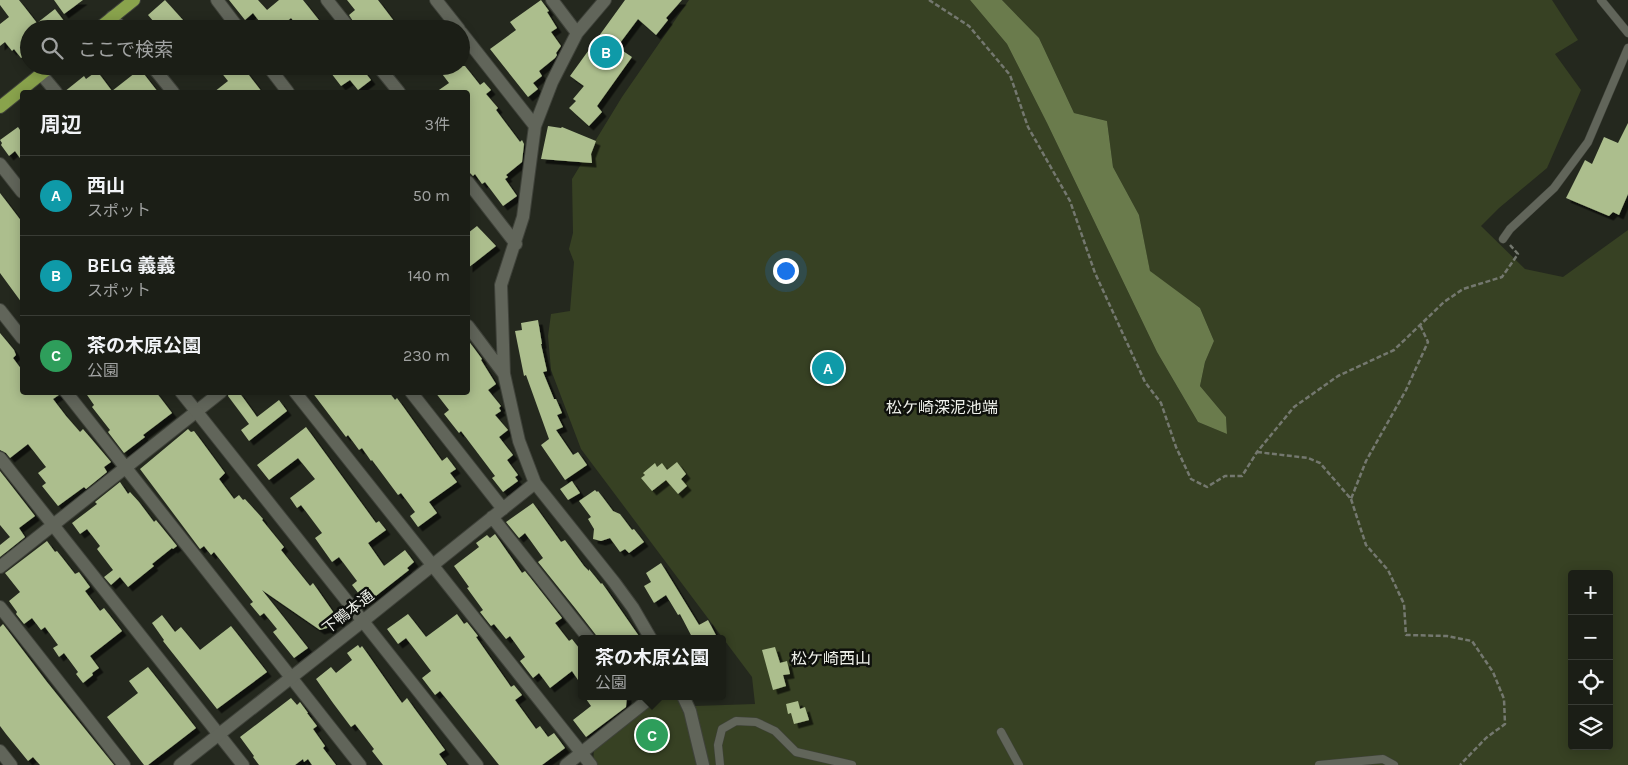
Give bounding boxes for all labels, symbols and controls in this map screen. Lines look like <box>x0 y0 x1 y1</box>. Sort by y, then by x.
search box <box>20 20 470 75</box>
pin: B <box>590 33 622 71</box>
icon: search <box>38 34 66 62</box>
text: ここで検索 <box>78 39 173 61</box>
text: 周辺 <box>40 113 82 137</box>
text: 3件 <box>425 115 450 134</box>
text: 西山 <box>87 175 125 197</box>
text: A <box>51 186 61 205</box>
text: 50 m <box>413 186 450 205</box>
text: スポット <box>87 201 151 220</box>
text: BELG 義義 <box>87 255 176 277</box>
your location <box>773 258 799 284</box>
text: B <box>51 266 61 285</box>
text: 140 m <box>408 266 450 285</box>
text: スポット <box>87 281 151 300</box>
text: 茶の木原公園 <box>87 335 201 357</box>
text: C <box>51 346 61 365</box>
text: 230 m <box>403 346 450 365</box>
pin: A <box>812 349 844 387</box>
text: 公園 <box>87 361 119 380</box>
district label: 松ケ崎深泥池端 <box>886 398 998 417</box>
map controls <box>1568 570 1613 750</box>
button: + <box>1568 570 1613 615</box>
street label: 下鴨本通 <box>319 586 377 638</box>
button: − <box>1568 615 1613 660</box>
popup <box>578 635 726 700</box>
text: 茶の木原公園 <box>595 647 709 669</box>
district label: 松ケ崎西山 <box>791 649 871 668</box>
button: locate <box>1568 660 1613 705</box>
text: 公園 <box>595 673 627 692</box>
button: layers <box>1568 705 1613 750</box>
pin: C <box>636 716 668 754</box>

